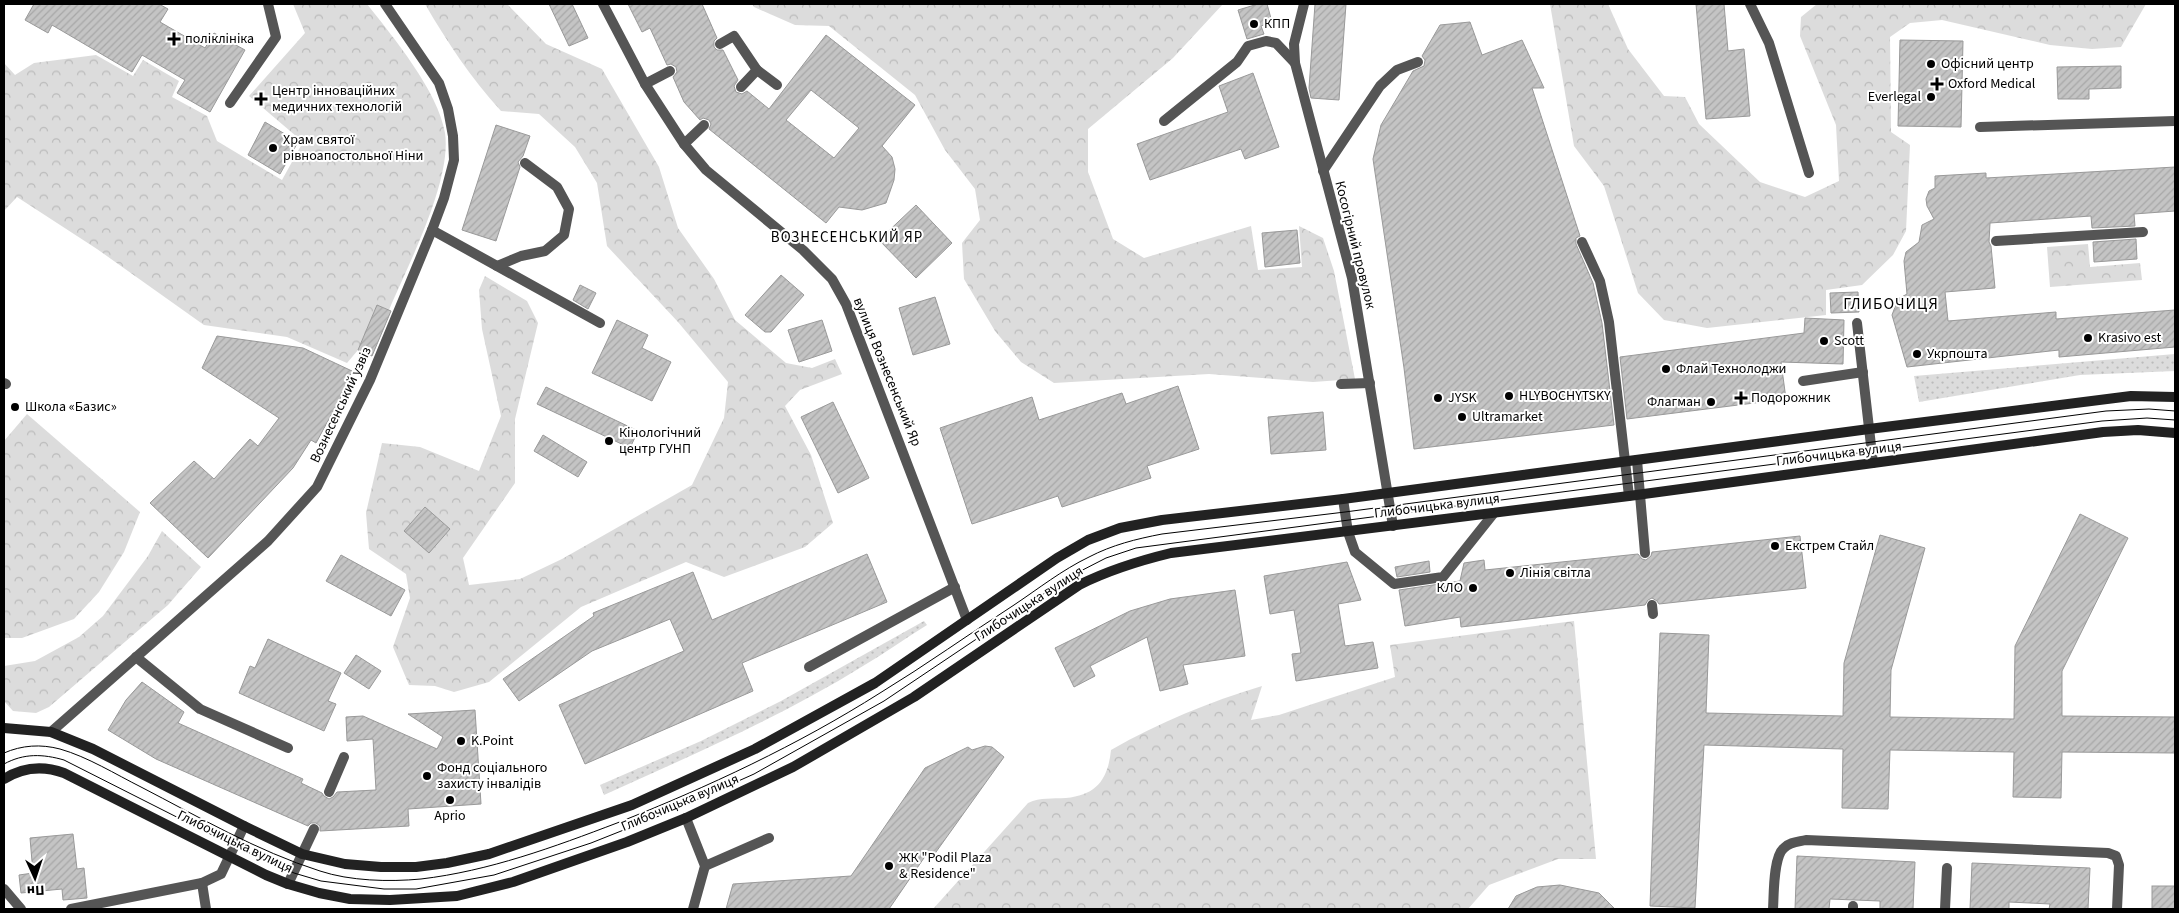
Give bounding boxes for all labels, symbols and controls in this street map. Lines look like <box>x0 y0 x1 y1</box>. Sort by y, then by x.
place label: КПП <box>1264 14 1290 34</box>
marker: КПП <box>1248 18 1260 30</box>
place label: поліклініка <box>185 29 254 49</box>
marker: поліклініка <box>167 32 181 46</box>
place label: Офісний центр <box>1941 54 2034 74</box>
marker: Офісний центр <box>1925 58 1937 70</box>
place label: Oxford Medical <box>1948 74 2036 94</box>
marker: Oxford Medical <box>1930 77 1944 91</box>
place label: Центр інноваційних медичних технологій <box>272 81 402 117</box>
place label: Everlegal <box>1868 87 1921 107</box>
marker: Everlegal <box>1925 91 1937 103</box>
marker: Центр інноваційних медичних технологій <box>254 92 268 106</box>
place label: Храм святої рівноапостольної Ніни <box>283 130 423 166</box>
marker: Храм святої рівноапостольної Ніни <box>267 142 279 154</box>
street label: Косогірний провулок <box>1329 179 1381 311</box>
district label: ВОЗНЕСЕНСЬКИЙ ЯР <box>771 227 923 248</box>
district label: ГЛИБОЧИЦЯ <box>1843 293 1939 315</box>
street label: вулиця Вознесенський Яр <box>848 295 926 450</box>
place label: Krasivo est <box>2098 328 2161 348</box>
place label: Scott <box>1834 331 1864 351</box>
marker: Krasivo est <box>2082 332 2094 344</box>
marker: Scott <box>1818 335 1830 347</box>
street label: Вознесенський узвіз <box>305 344 377 466</box>
place label: Укрпошта <box>1927 344 1988 364</box>
marker: Укрпошта <box>1911 348 1923 360</box>
place label: Флай Технолоджи <box>1676 359 1787 379</box>
marker: Флай Технолоджи <box>1660 363 1672 375</box>
place label: HLYBOCHYTSKY <box>1519 386 1611 406</box>
place label: JYSK <box>1448 388 1478 408</box>
place label: Подорожник <box>1751 388 1830 408</box>
marker: HLYBOCHYTSKY <box>1503 390 1515 402</box>
marker: JYSK <box>1432 392 1444 404</box>
place label: Флагман <box>1647 392 1701 412</box>
marker: Подорожник <box>1735 392 1747 404</box>
marker: Флагман <box>1705 396 1717 408</box>
place label: Школа «Базис» <box>25 397 117 417</box>
marker: Школа «Базис» <box>9 401 21 413</box>
place label: Ultramarket <box>1472 407 1543 427</box>
marker: Ultramarket <box>1456 411 1468 423</box>
place label: Кінологічний центр ГУНП <box>619 423 701 459</box>
marker: Кінологічний центр ГУНП <box>603 435 615 447</box>
street label: Глибочицька вулиця <box>1775 436 1903 472</box>
street label: Глибочицька вулиця <box>1373 488 1501 524</box>
place label: Екстрем Стайл <box>1785 536 1874 556</box>
marker: Екстрем Стайл <box>1769 540 1781 552</box>
street label: Глибочицька вулиця <box>971 561 1087 647</box>
place label: Лінія світла <box>1520 563 1591 583</box>
marker: Лінія світла <box>1504 567 1516 579</box>
place label: КЛО <box>1437 578 1463 598</box>
marker: КЛО <box>1467 582 1479 594</box>
place label: K.Point <box>471 731 514 751</box>
marker: K.Point <box>455 735 467 747</box>
place label: Фонд соціального захисту інвалідів <box>437 758 547 794</box>
street label: Глибочицька вулиця <box>618 769 742 837</box>
marker: Фонд соціального захисту інвалідів <box>421 770 433 782</box>
marker: Aprio <box>444 794 456 806</box>
street label: Глибочицька вулиця <box>174 805 296 879</box>
place label: Aprio <box>434 806 466 826</box>
place label: ЖК "Podil Plaza & Residence" <box>899 848 992 884</box>
north arrow <box>10 853 60 903</box>
marker: ЖК "Podil Plaza & Residence" <box>883 860 895 872</box>
text: Пн <box>26 880 45 900</box>

